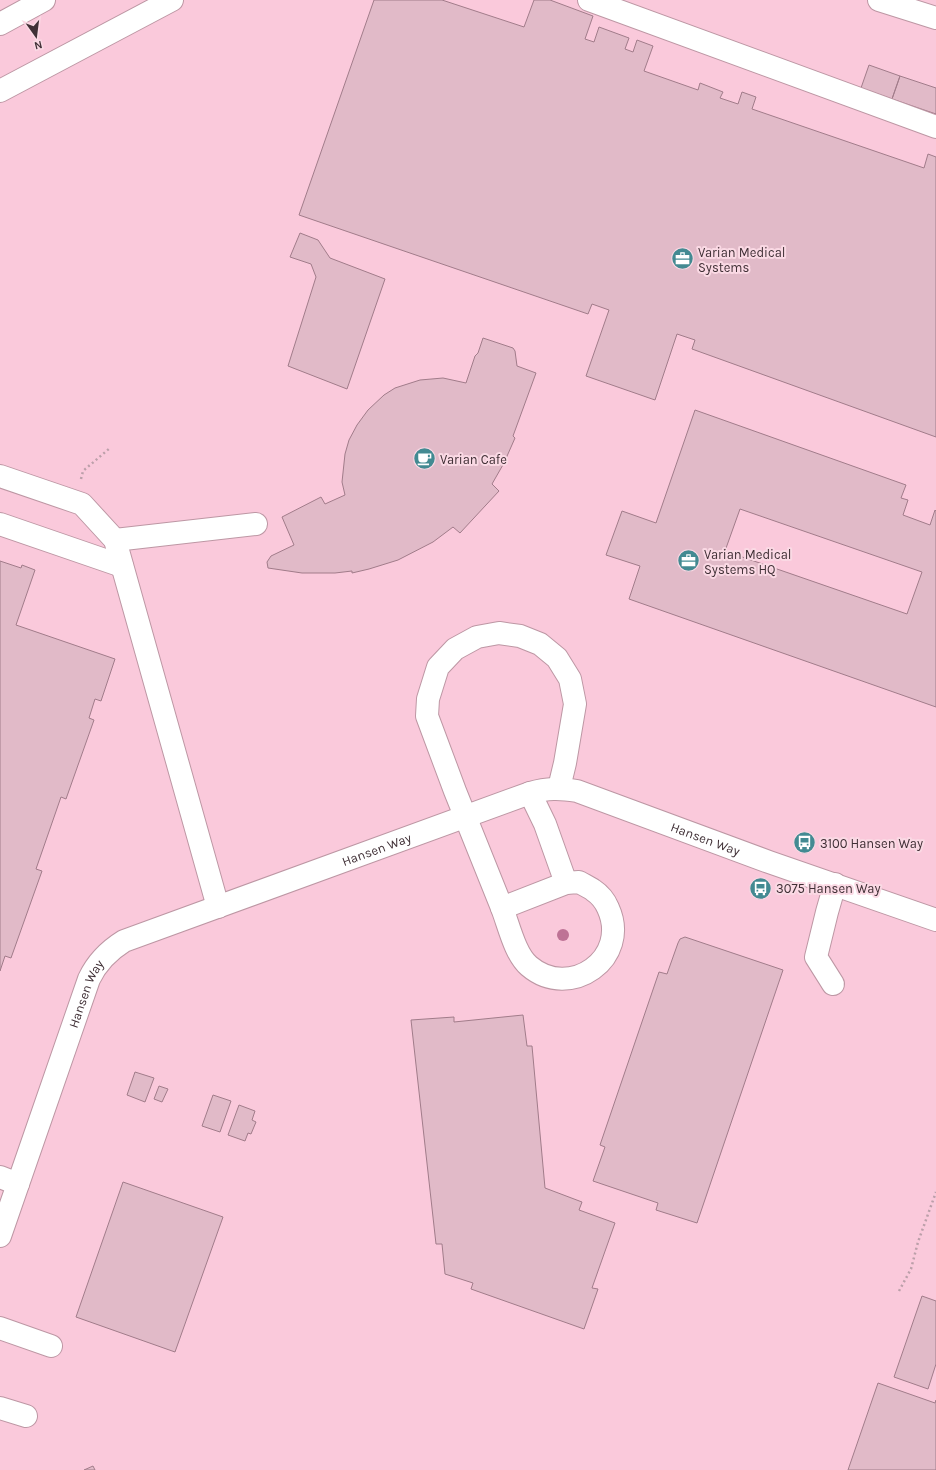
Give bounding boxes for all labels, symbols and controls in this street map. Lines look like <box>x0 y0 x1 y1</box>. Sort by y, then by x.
north arrow <box>16 16 56 56</box>
text: N <box>33 38 44 52</box>
place label: Varian Medical Systems <box>698 245 785 275</box>
office icon: Varian Medical Systems <box>670 246 696 272</box>
cafe icon: Varian Cafe <box>412 446 438 472</box>
place label: Varian Cafe <box>440 452 507 467</box>
place label: Varian Medical Systems HQ <box>704 547 791 577</box>
office icon: Varian Medical Systems HQ <box>675 548 701 574</box>
street label: Hansen Way <box>669 819 742 858</box>
street label: Hansen Way <box>340 830 413 868</box>
bus stop icon: 3100 Hansen Way <box>791 830 817 856</box>
place label: 3100 Hansen Way <box>820 836 923 851</box>
bus stop icon: 3075 Hansen Way <box>748 875 774 901</box>
place label: 3075 Hansen Way <box>776 881 880 896</box>
street label: Hansen Way <box>65 956 106 1030</box>

